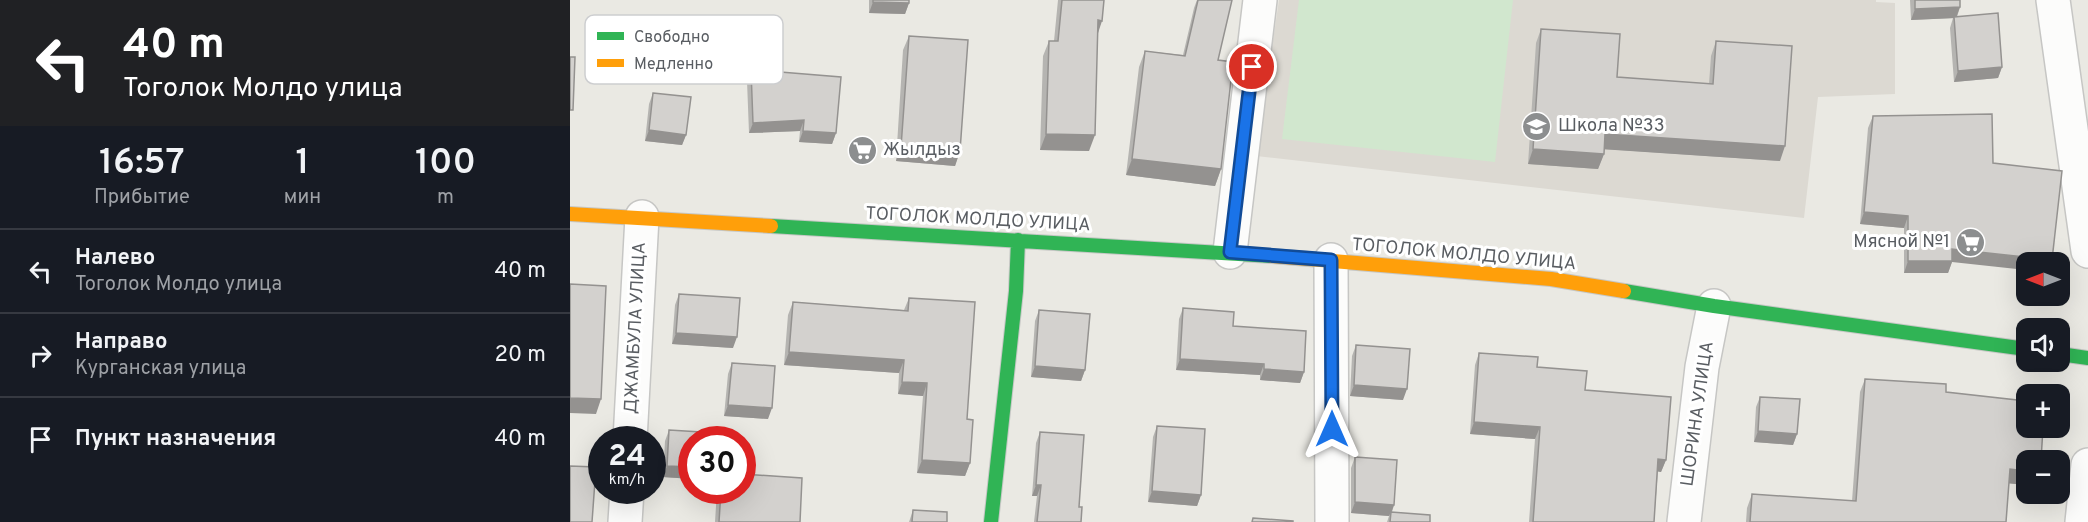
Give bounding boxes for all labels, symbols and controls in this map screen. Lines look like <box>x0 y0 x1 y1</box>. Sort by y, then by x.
legend <box>585 15 783 84</box>
text: 40 m <box>123 20 225 73</box>
icon: left <box>24 24 102 102</box>
text: Свободно <box>634 28 710 48</box>
pin <box>1226 41 1277 92</box>
icon: arrive <box>1235 50 1268 83</box>
text: Медленно <box>634 55 713 75</box>
text: Тоголок Молдо улица <box>123 72 403 106</box>
school or university icon: Школа №33 <box>1521 110 1553 142</box>
place label: Школа №33 <box>1558 115 1665 138</box>
supermarket icon: Жылдыз <box>846 134 878 166</box>
place label: Жылдыз <box>883 139 961 162</box>
text: 16:57 <box>99 141 185 187</box>
text: 1 <box>295 141 309 187</box>
text: 100 <box>415 141 476 187</box>
text: Прибытие <box>94 185 190 211</box>
text: мин <box>284 185 321 211</box>
text: m <box>437 185 454 211</box>
street label: ТОГОЛОК МОЛДО УЛИЦА <box>865 203 1091 237</box>
supermarket icon: Мясной №1 <box>1955 226 1987 258</box>
place label: Мясной №1 <box>1853 231 1950 254</box>
street label: ТОГОЛОК МОЛДО УЛИЦА <box>1351 234 1577 276</box>
street label: ДЖАМБУЛА УЛИЦА <box>620 241 652 415</box>
text: Налево <box>75 245 155 272</box>
north arrow <box>2016 252 2070 306</box>
map controls <box>2016 252 2070 504</box>
icon: left <box>24 255 57 288</box>
text: 40 m <box>494 258 546 285</box>
text: Тоголок Молдо улица <box>75 272 282 298</box>
button: sound <box>2016 318 2070 372</box>
text: Направо <box>75 329 167 356</box>
icon: right <box>24 339 57 372</box>
street label: ШОРИНА УЛИЦА <box>1676 340 1720 488</box>
text: 20 m <box>495 342 546 369</box>
text: Курганская улица <box>75 356 246 382</box>
button: + <box>2016 384 2070 438</box>
position arrow <box>1300 397 1364 461</box>
icon: arrive <box>24 423 57 456</box>
text: Пункт назначения <box>75 426 276 453</box>
text: 40 m <box>494 426 546 453</box>
speed limit sign: 30 <box>678 426 756 504</box>
text: 24 <box>608 439 646 476</box>
button: − <box>2016 450 2070 504</box>
text: km/h <box>609 471 645 490</box>

